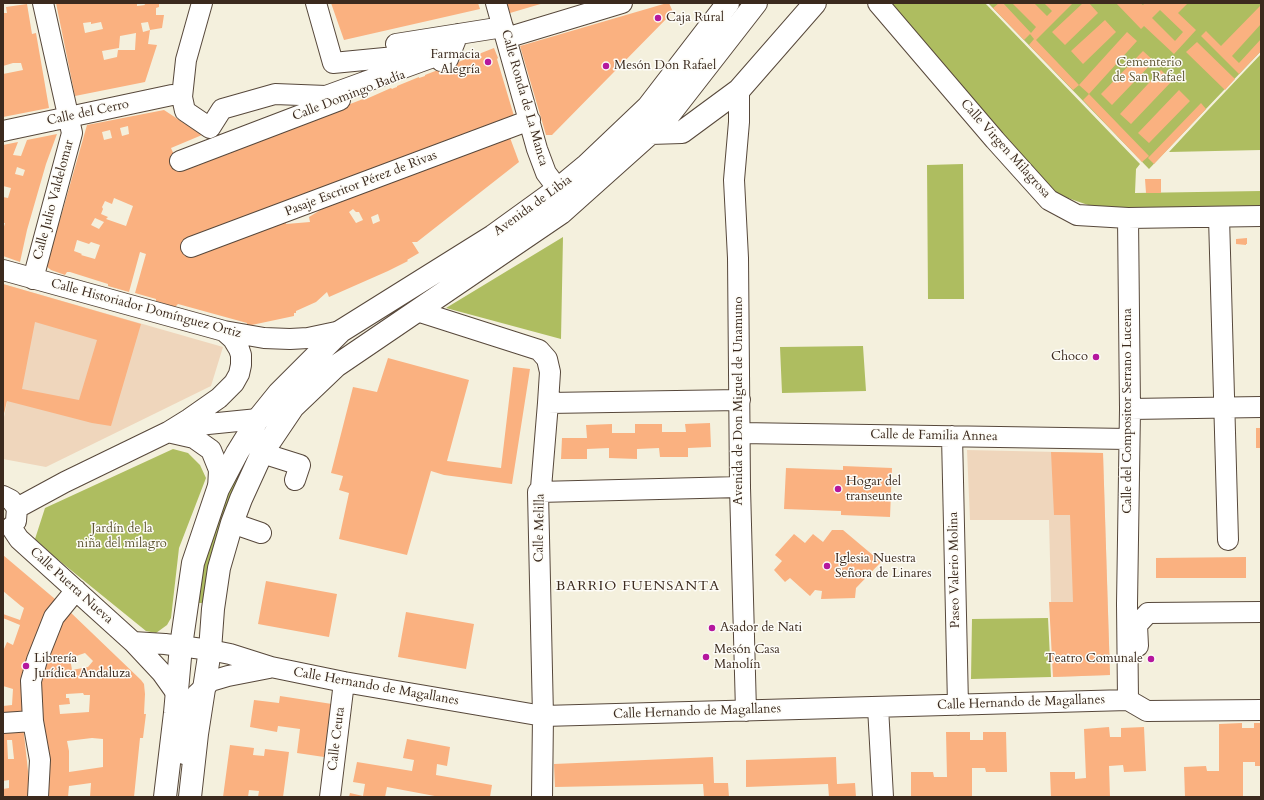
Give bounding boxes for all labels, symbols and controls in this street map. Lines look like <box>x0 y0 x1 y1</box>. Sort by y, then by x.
place label: Caja Rural <box>666 10 724 26</box>
marker: Caja Rural <box>653 13 663 23</box>
street label: Calle Ronda de La Manca <box>497 28 551 168</box>
place label: Farmacia Alegría <box>430 47 480 78</box>
park label: Cementerio de San Rafael <box>1113 55 1185 86</box>
marker: Farmacia Alegría <box>483 57 493 67</box>
place label: Mesón Don Rafael <box>614 58 716 74</box>
marker: Mesón Don Rafael <box>601 61 611 71</box>
street label: Calle Domingo Badía <box>290 67 408 125</box>
street label: Calle Virgen Milagrosa <box>957 96 1053 202</box>
street label: Calle del Cerro <box>46 97 130 129</box>
street label: Calle Julio Valdelomar <box>30 138 78 262</box>
street label: Pasaje Escritor Pérez de Rivas <box>283 148 439 220</box>
street label: Avenida de Libia <box>491 172 575 240</box>
street label: Calle Historiador Domínguez Ortiz <box>49 276 243 342</box>
street label: Avenida de Don Miguel de Unamuno <box>731 296 747 506</box>
street label: Calle del Compositor Serrano Lucena <box>1120 308 1136 514</box>
place label: Choco <box>1051 349 1088 365</box>
marker: Choco <box>1091 352 1101 362</box>
street label: Calle de Familia Annea <box>870 427 998 445</box>
place label: Hogar del transeunte <box>846 474 903 505</box>
marker: Hogar del transeunte <box>833 484 843 494</box>
street label: Calle Melilla <box>532 493 548 563</box>
street label: Paseo Valerio Molina <box>946 512 964 628</box>
park label: Jardín de la niña del milagro <box>77 521 167 552</box>
street label: Calle Puerta Nueva <box>26 545 116 627</box>
place label: Iglesia Nuestra Señora de Linares <box>835 551 932 582</box>
marker: Iglesia Nuestra Señora de Linares <box>822 561 832 571</box>
district label: BARRIO FUENSANTA <box>556 579 720 595</box>
place label: Asador de Nati <box>720 620 802 636</box>
marker: Asador de Nati <box>707 623 717 633</box>
place label: Mesón Casa Manolín <box>714 642 780 673</box>
place label: Librería Jurídica Andaluza <box>34 651 131 682</box>
place label: Teatro Comunale <box>1045 651 1143 667</box>
marker: Mesón Casa Manolín <box>701 652 711 662</box>
marker: Teatro Comunale <box>1146 654 1156 664</box>
marker: Librería Jurídica Andaluza <box>21 661 31 671</box>
street label: Calle Hernando de Magallanes <box>292 665 460 709</box>
street label: Calle Hernando de Magallanes <box>937 692 1105 714</box>
street label: Calle Hernando de Magallanes <box>613 701 781 723</box>
street label: Calle Ceuta <box>325 706 349 772</box>

